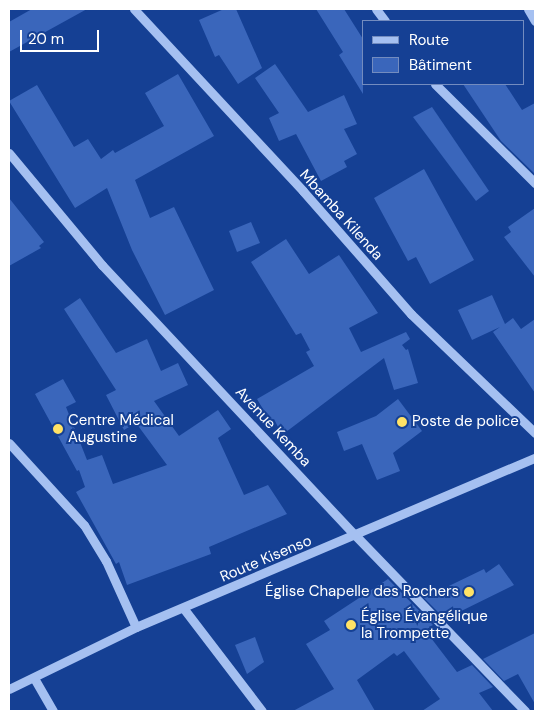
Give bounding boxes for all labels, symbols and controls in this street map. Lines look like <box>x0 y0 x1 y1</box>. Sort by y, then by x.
scale bar <box>22 20 101 52</box>
legend <box>362 20 524 85</box>
text: 20 m <box>28 29 64 49</box>
text: Route <box>409 30 449 50</box>
text: Bâtiment <box>409 55 472 75</box>
street label: Mbamba Kilenda <box>296 166 386 264</box>
street label: Avenue Kemba <box>231 383 315 471</box>
place label: Centre Médical Augustine <box>68 411 174 446</box>
place label: Poste de police <box>412 413 519 431</box>
marker: Poste de police <box>396 416 408 428</box>
marker: Centre Médical Augustine <box>52 423 64 435</box>
street label: Route Kisenso <box>218 532 314 586</box>
place label: Église Chapelle des Rochers <box>265 583 459 601</box>
marker: Église Chapelle des Rochers <box>463 586 475 598</box>
place label: Église Évangélique la Trompette <box>361 607 488 642</box>
marker: Église Évangélique la Trompette <box>345 619 357 631</box>

